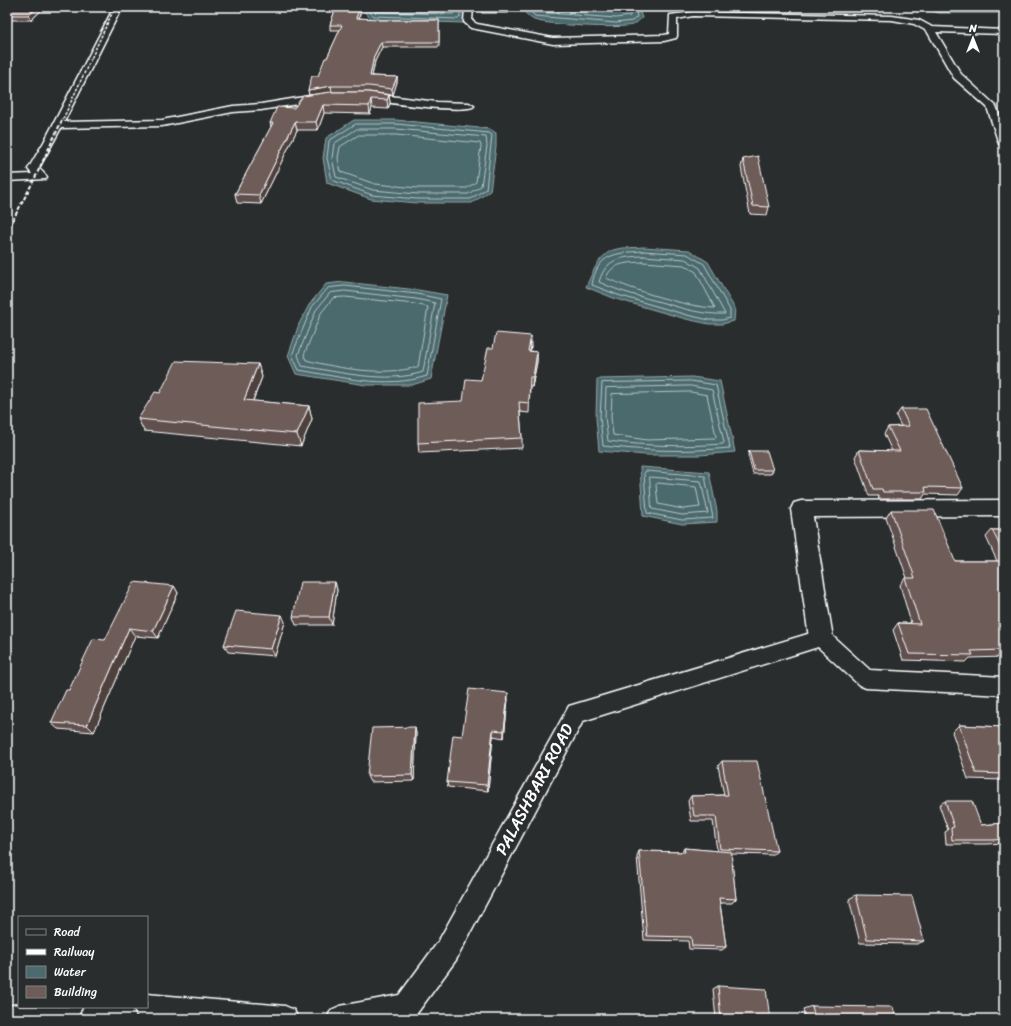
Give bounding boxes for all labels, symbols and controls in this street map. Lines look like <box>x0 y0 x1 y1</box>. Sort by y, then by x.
north arrow <box>953 18 993 58</box>
text: N <box>968 19 977 38</box>
street label: PALASHBARI ROAD <box>487 718 581 860</box>
legend <box>18 916 148 1008</box>
text: Road <box>54 921 81 943</box>
text: Railway <box>54 941 95 963</box>
text: Water <box>54 961 87 983</box>
text: Building <box>54 981 97 1003</box>

